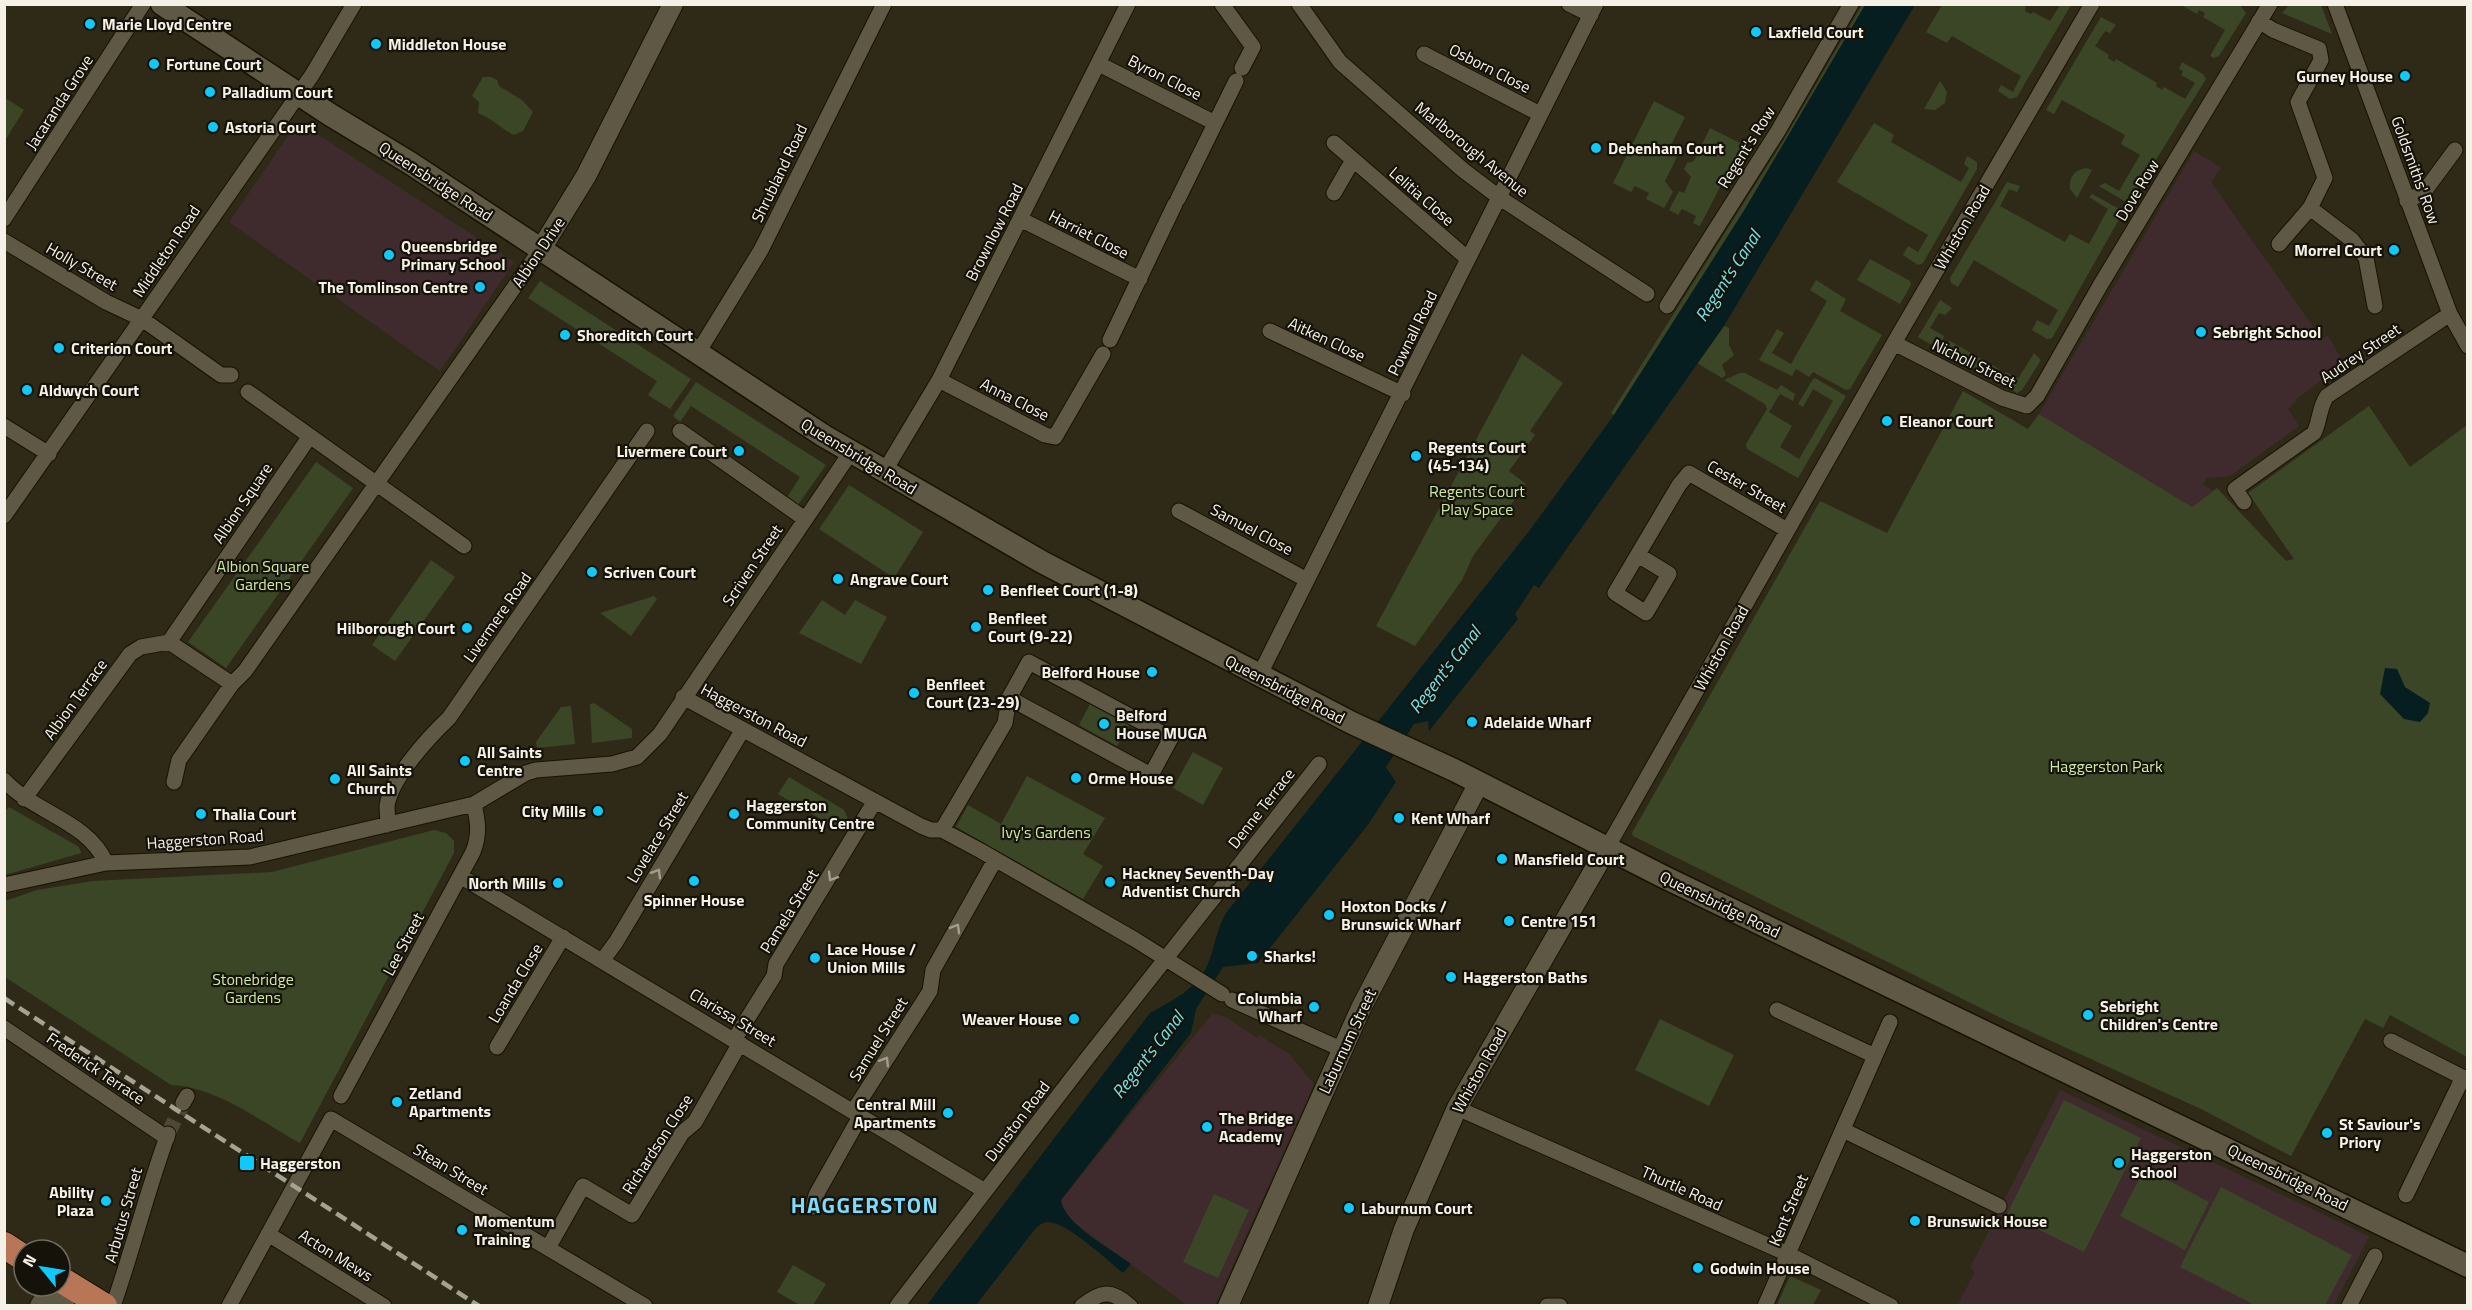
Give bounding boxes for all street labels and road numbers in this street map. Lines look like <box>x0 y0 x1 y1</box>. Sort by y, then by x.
street label: Osborn Close <box>1445 37 1535 99</box>
street label: Byron Close <box>1124 48 1206 106</box>
street label: Jacaranda Grove <box>19 50 99 154</box>
street label: Marlborough Avenue <box>1410 96 1534 202</box>
street label: Regent's Row <box>1711 101 1781 193</box>
street label: Goldsmiths' Row <box>2385 113 2447 227</box>
street label: Shrubland Road <box>745 120 813 226</box>
street label: Queensbridge Road <box>374 135 498 227</box>
street label: Dove Row <box>2109 155 2165 225</box>
street label: Lelitia Close <box>1384 161 1460 231</box>
street label: Brownlow Road <box>959 179 1029 285</box>
street label: Whiston Road <box>1928 180 1996 274</box>
street label: Middleton Road <box>126 200 206 302</box>
street label: Harriet Close <box>1045 204 1133 264</box>
street label: Albion Drive <box>505 212 571 292</box>
street label: Holly Street <box>42 236 123 296</box>
street label: Pownall Road <box>1381 286 1443 380</box>
street label: Aitken Close <box>1284 311 1370 367</box>
street label: Audrey Street <box>2315 317 2405 389</box>
street label: Nicholl Street <box>1928 332 2020 394</box>
street label: Anna Close <box>976 371 1054 427</box>
street label: Queensbridge Road <box>796 412 922 500</box>
street label: Cester Street <box>1703 454 1791 519</box>
street label: Albion Square <box>206 458 278 548</box>
street label: Samuel Close <box>1207 497 1297 561</box>
street label: Scriven Street <box>716 519 788 611</box>
street label: Livermere Road <box>457 567 537 667</box>
street label: Whiston Road <box>1688 601 1754 695</box>
street label: Queensbridge Road <box>1221 648 1349 730</box>
street label: Albion Terrace <box>37 654 113 744</box>
street label: Haggerston Road <box>697 677 811 753</box>
street label: Denne Terrace <box>1222 763 1300 853</box>
street label: Lovelace Street <box>620 786 694 887</box>
street label: Haggerston Road <box>146 823 264 855</box>
street label: Pamela Street <box>754 864 825 958</box>
street label: Queensbridge Road <box>1656 864 1784 944</box>
street label: Lee Street <box>376 908 430 980</box>
street label: Loanda Close <box>482 939 548 1027</box>
street label: Clarissa Street <box>685 982 781 1052</box>
street label: Laburnum Street <box>1312 984 1382 1097</box>
street label: Samuel Street <box>843 992 914 1086</box>
street label: Whiston Road <box>1446 1023 1512 1117</box>
street label: Frederick Terrace <box>42 1026 150 1110</box>
street label: Dunston Road <box>979 1076 1055 1166</box>
street label: Richardson Close <box>616 1089 698 1199</box>
street label: Stean Street <box>409 1137 493 1201</box>
street label: Queensbridge Road <box>2224 1137 2352 1217</box>
street label: Thurtle Road <box>1638 1159 1726 1217</box>
street label: Arbutus Street <box>98 1164 148 1266</box>
street label: Kent Street <box>1762 1170 1814 1250</box>
street label: Acton Mews <box>294 1223 378 1287</box>

